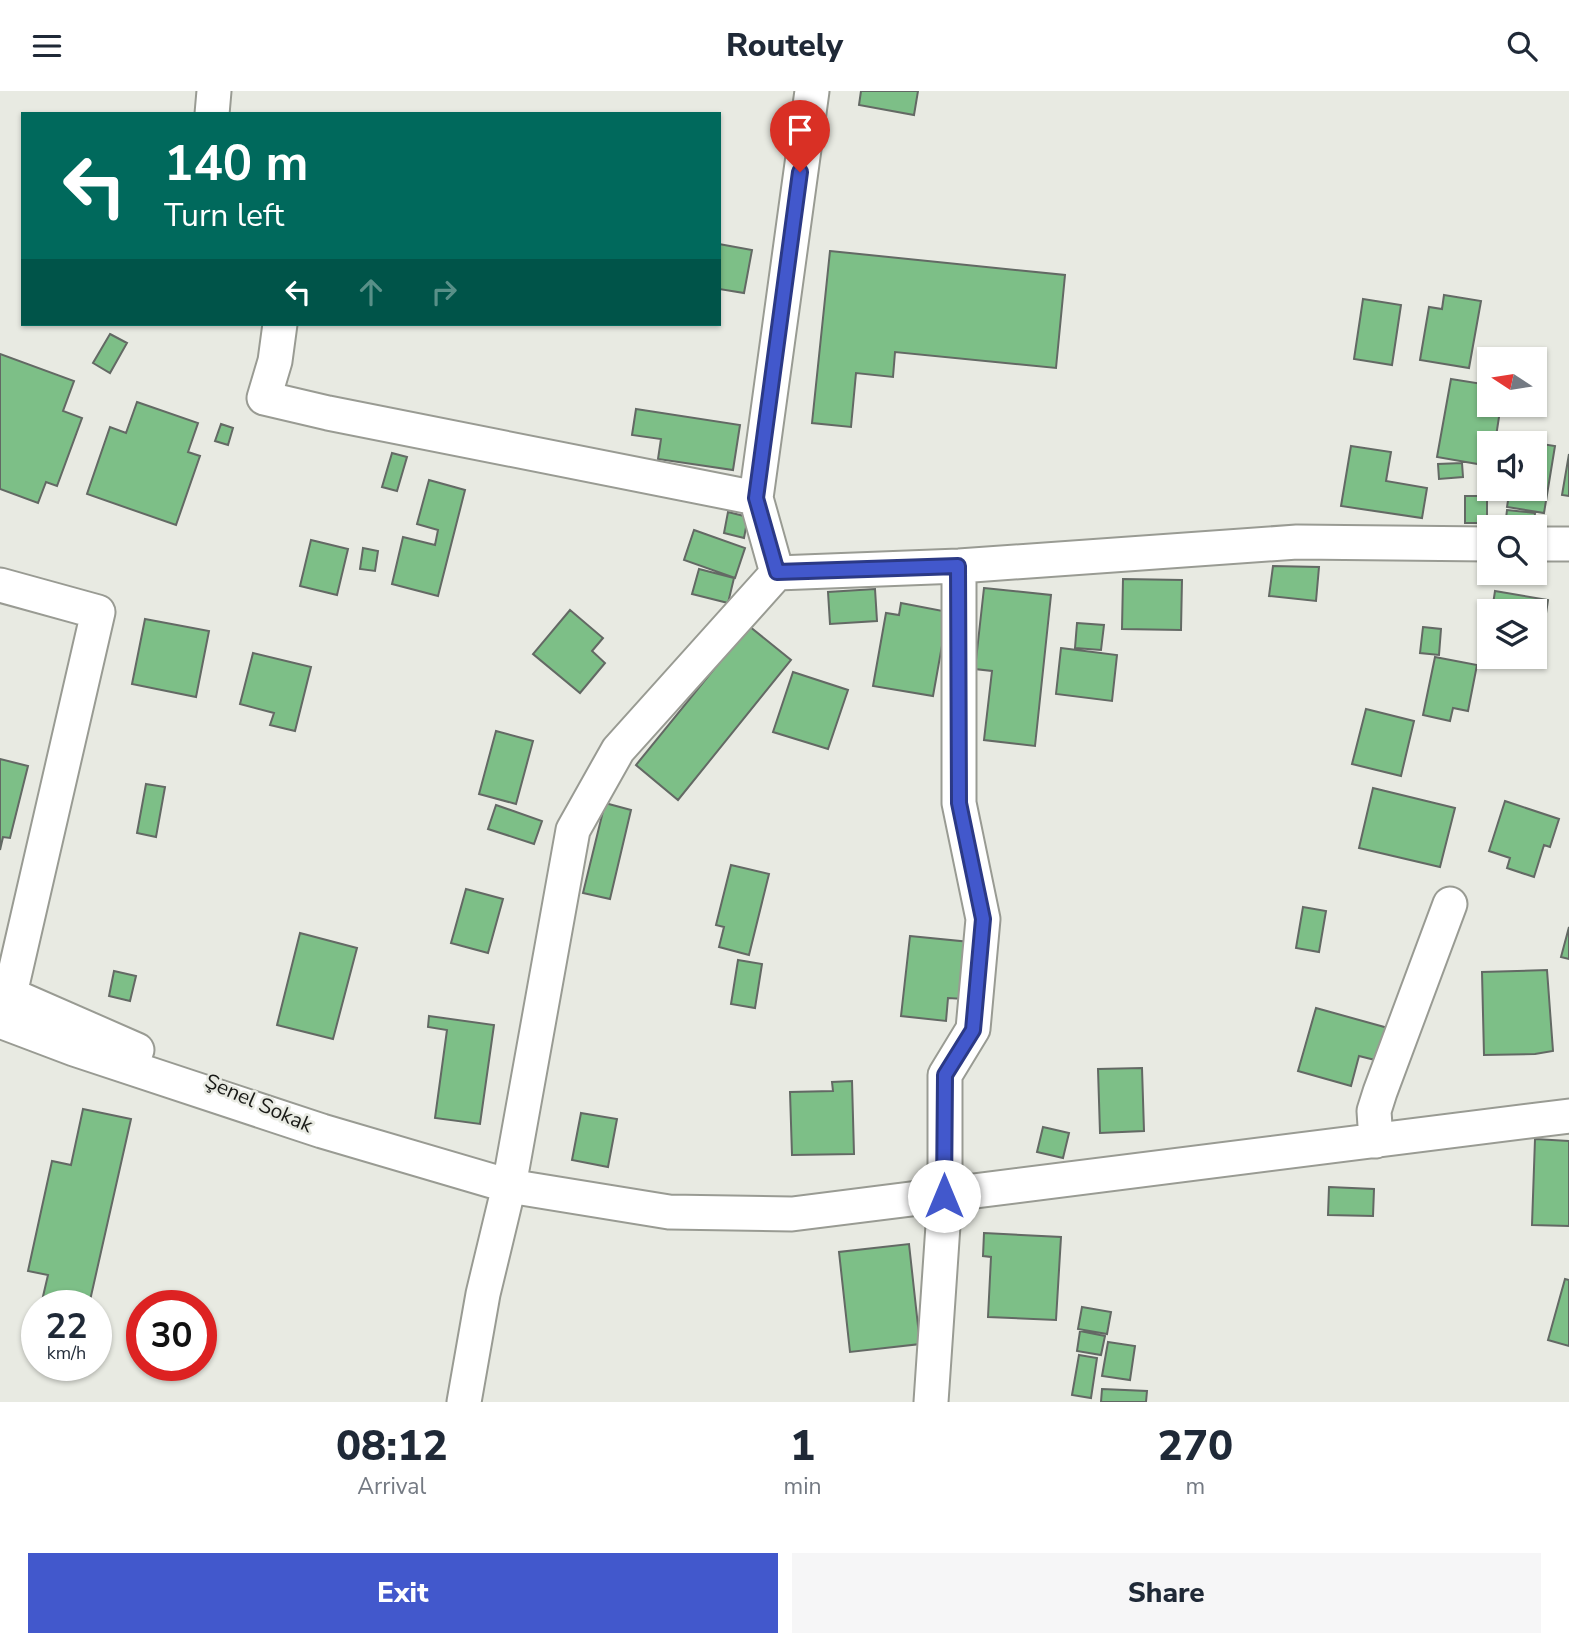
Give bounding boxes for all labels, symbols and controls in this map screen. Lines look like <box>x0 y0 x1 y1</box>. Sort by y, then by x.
text: Routely <box>726 24 843 67</box>
icon: menu <box>28 27 66 65</box>
icon: search <box>1503 27 1541 65</box>
pin <box>770 100 830 172</box>
icon: arrive <box>781 111 819 149</box>
text: 140 m <box>164 130 308 197</box>
icon: left <box>49 140 140 231</box>
text: Turn left <box>164 194 284 237</box>
icon: left <box>279 273 317 311</box>
icon: ahead <box>352 273 390 311</box>
icon: right <box>425 273 463 311</box>
north arrow <box>1477 347 1547 417</box>
map controls <box>1477 347 1547 669</box>
button: sound <box>1477 431 1547 501</box>
button: search <box>1477 515 1547 585</box>
button: layers <box>1477 599 1547 669</box>
street label: Şenel Sokak <box>201 1067 318 1139</box>
position arrow <box>907 1159 981 1233</box>
speed limit sign: 30 <box>126 1290 217 1381</box>
text: 22 <box>45 1303 88 1350</box>
text: km/h <box>47 1341 86 1365</box>
text: 08:12 <box>336 1418 448 1475</box>
text: 1 <box>790 1418 815 1475</box>
text: 270 <box>1158 1418 1233 1475</box>
text: Arrival <box>357 1471 426 1502</box>
text: min <box>784 1471 822 1502</box>
text: m <box>1185 1471 1205 1502</box>
button: Exit <box>28 1553 778 1633</box>
button: Share <box>792 1553 1541 1633</box>

